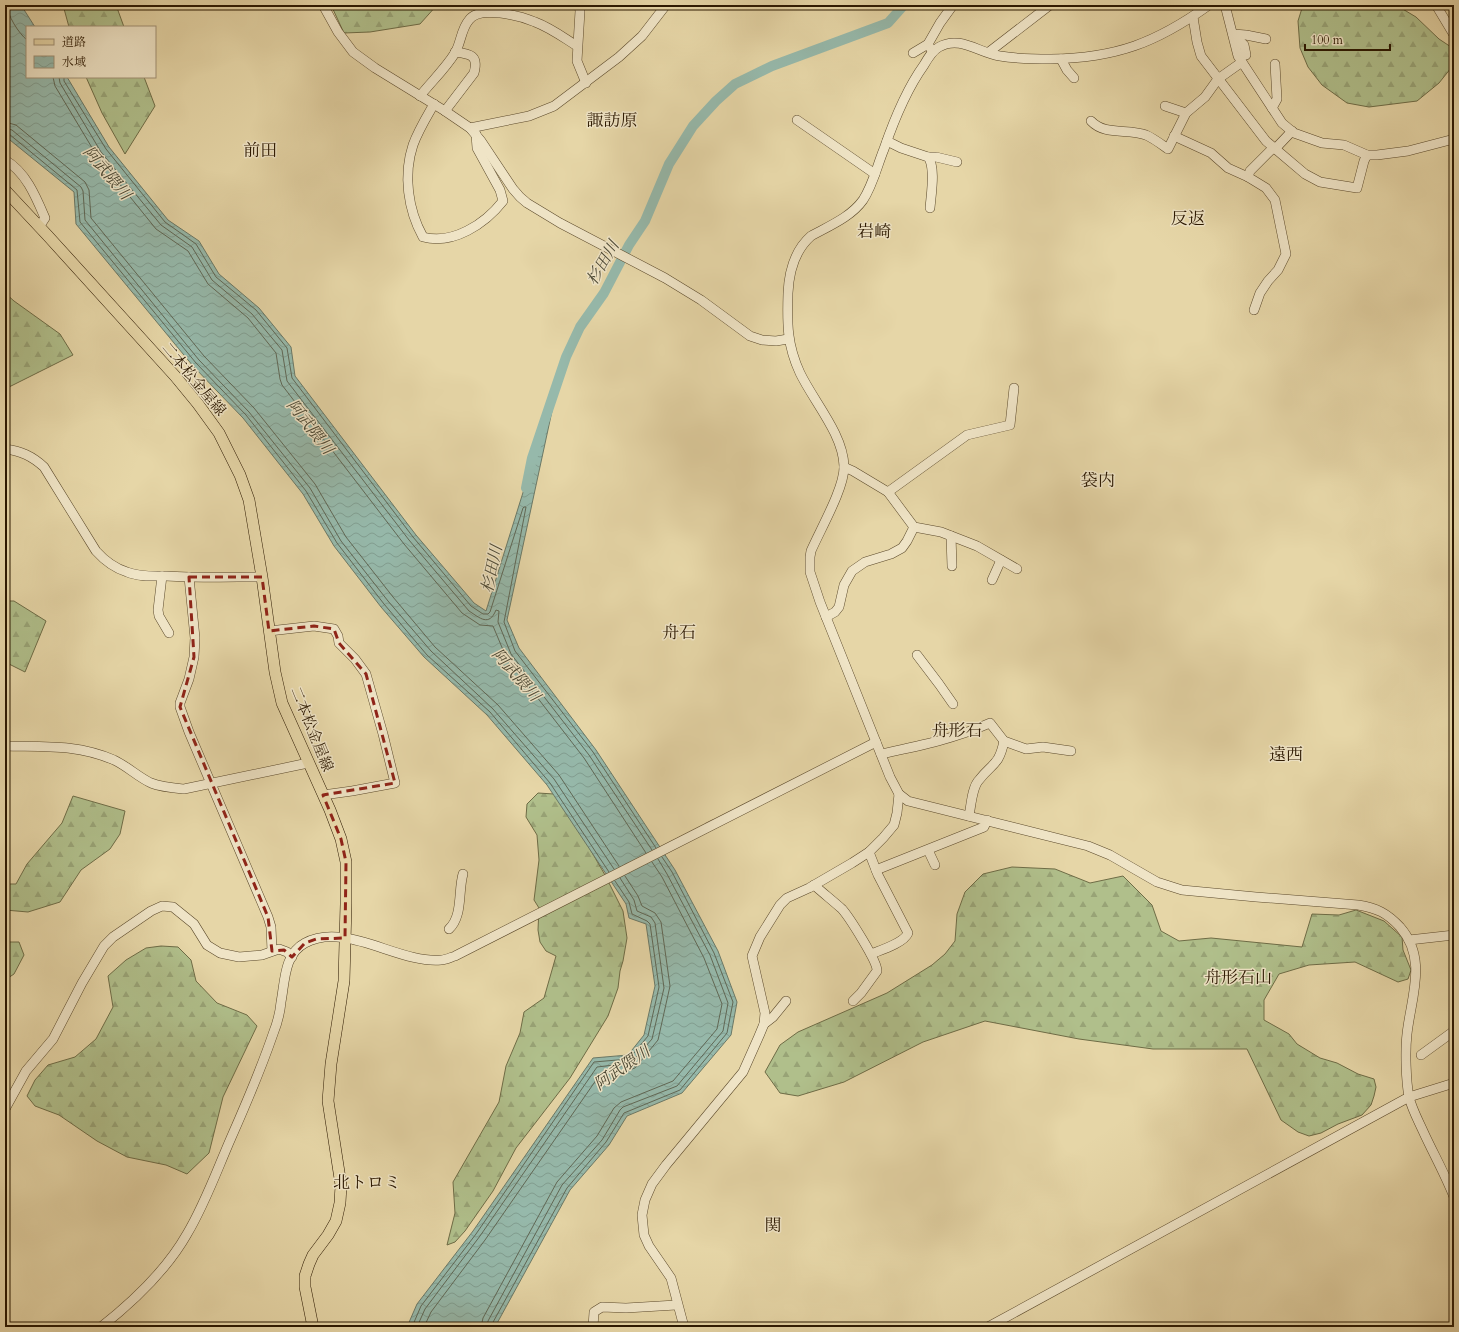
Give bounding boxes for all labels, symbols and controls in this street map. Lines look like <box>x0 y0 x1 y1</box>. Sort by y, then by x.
legend <box>26 26 156 78</box>
scale bar <box>1305 26 1390 52</box>
text: 100 m <box>1311 32 1344 48</box>
text: 道路 <box>62 34 86 50</box>
text: 水域 <box>62 54 86 70</box>
district label: 諏訪原 <box>587 109 638 132</box>
district label: 前田 <box>243 139 277 162</box>
water label: 阿武隈川 <box>78 141 137 206</box>
district label: 反返 <box>1171 207 1205 230</box>
district label: 岩崎 <box>857 220 891 243</box>
water label: 杉田川 <box>581 235 626 289</box>
street label: 二本松金屋線 <box>157 338 231 420</box>
water label: 阿武隈川 <box>282 395 340 461</box>
district label: 袋内 <box>1081 469 1115 492</box>
water label: 杉田川 <box>476 541 508 595</box>
district label: 舟石 <box>662 621 696 644</box>
water label: 阿武隈川 <box>487 644 547 708</box>
street label: 二本松金屋線 <box>286 684 338 774</box>
district label: 舟形石 <box>932 719 983 742</box>
district label: 遠西 <box>1269 743 1303 766</box>
district label: 舟形石山 <box>1204 966 1272 989</box>
water label: 阿武隈川 <box>589 1039 656 1095</box>
district label: 北トロミ <box>333 1171 401 1194</box>
district label: 関 <box>765 1214 782 1237</box>

